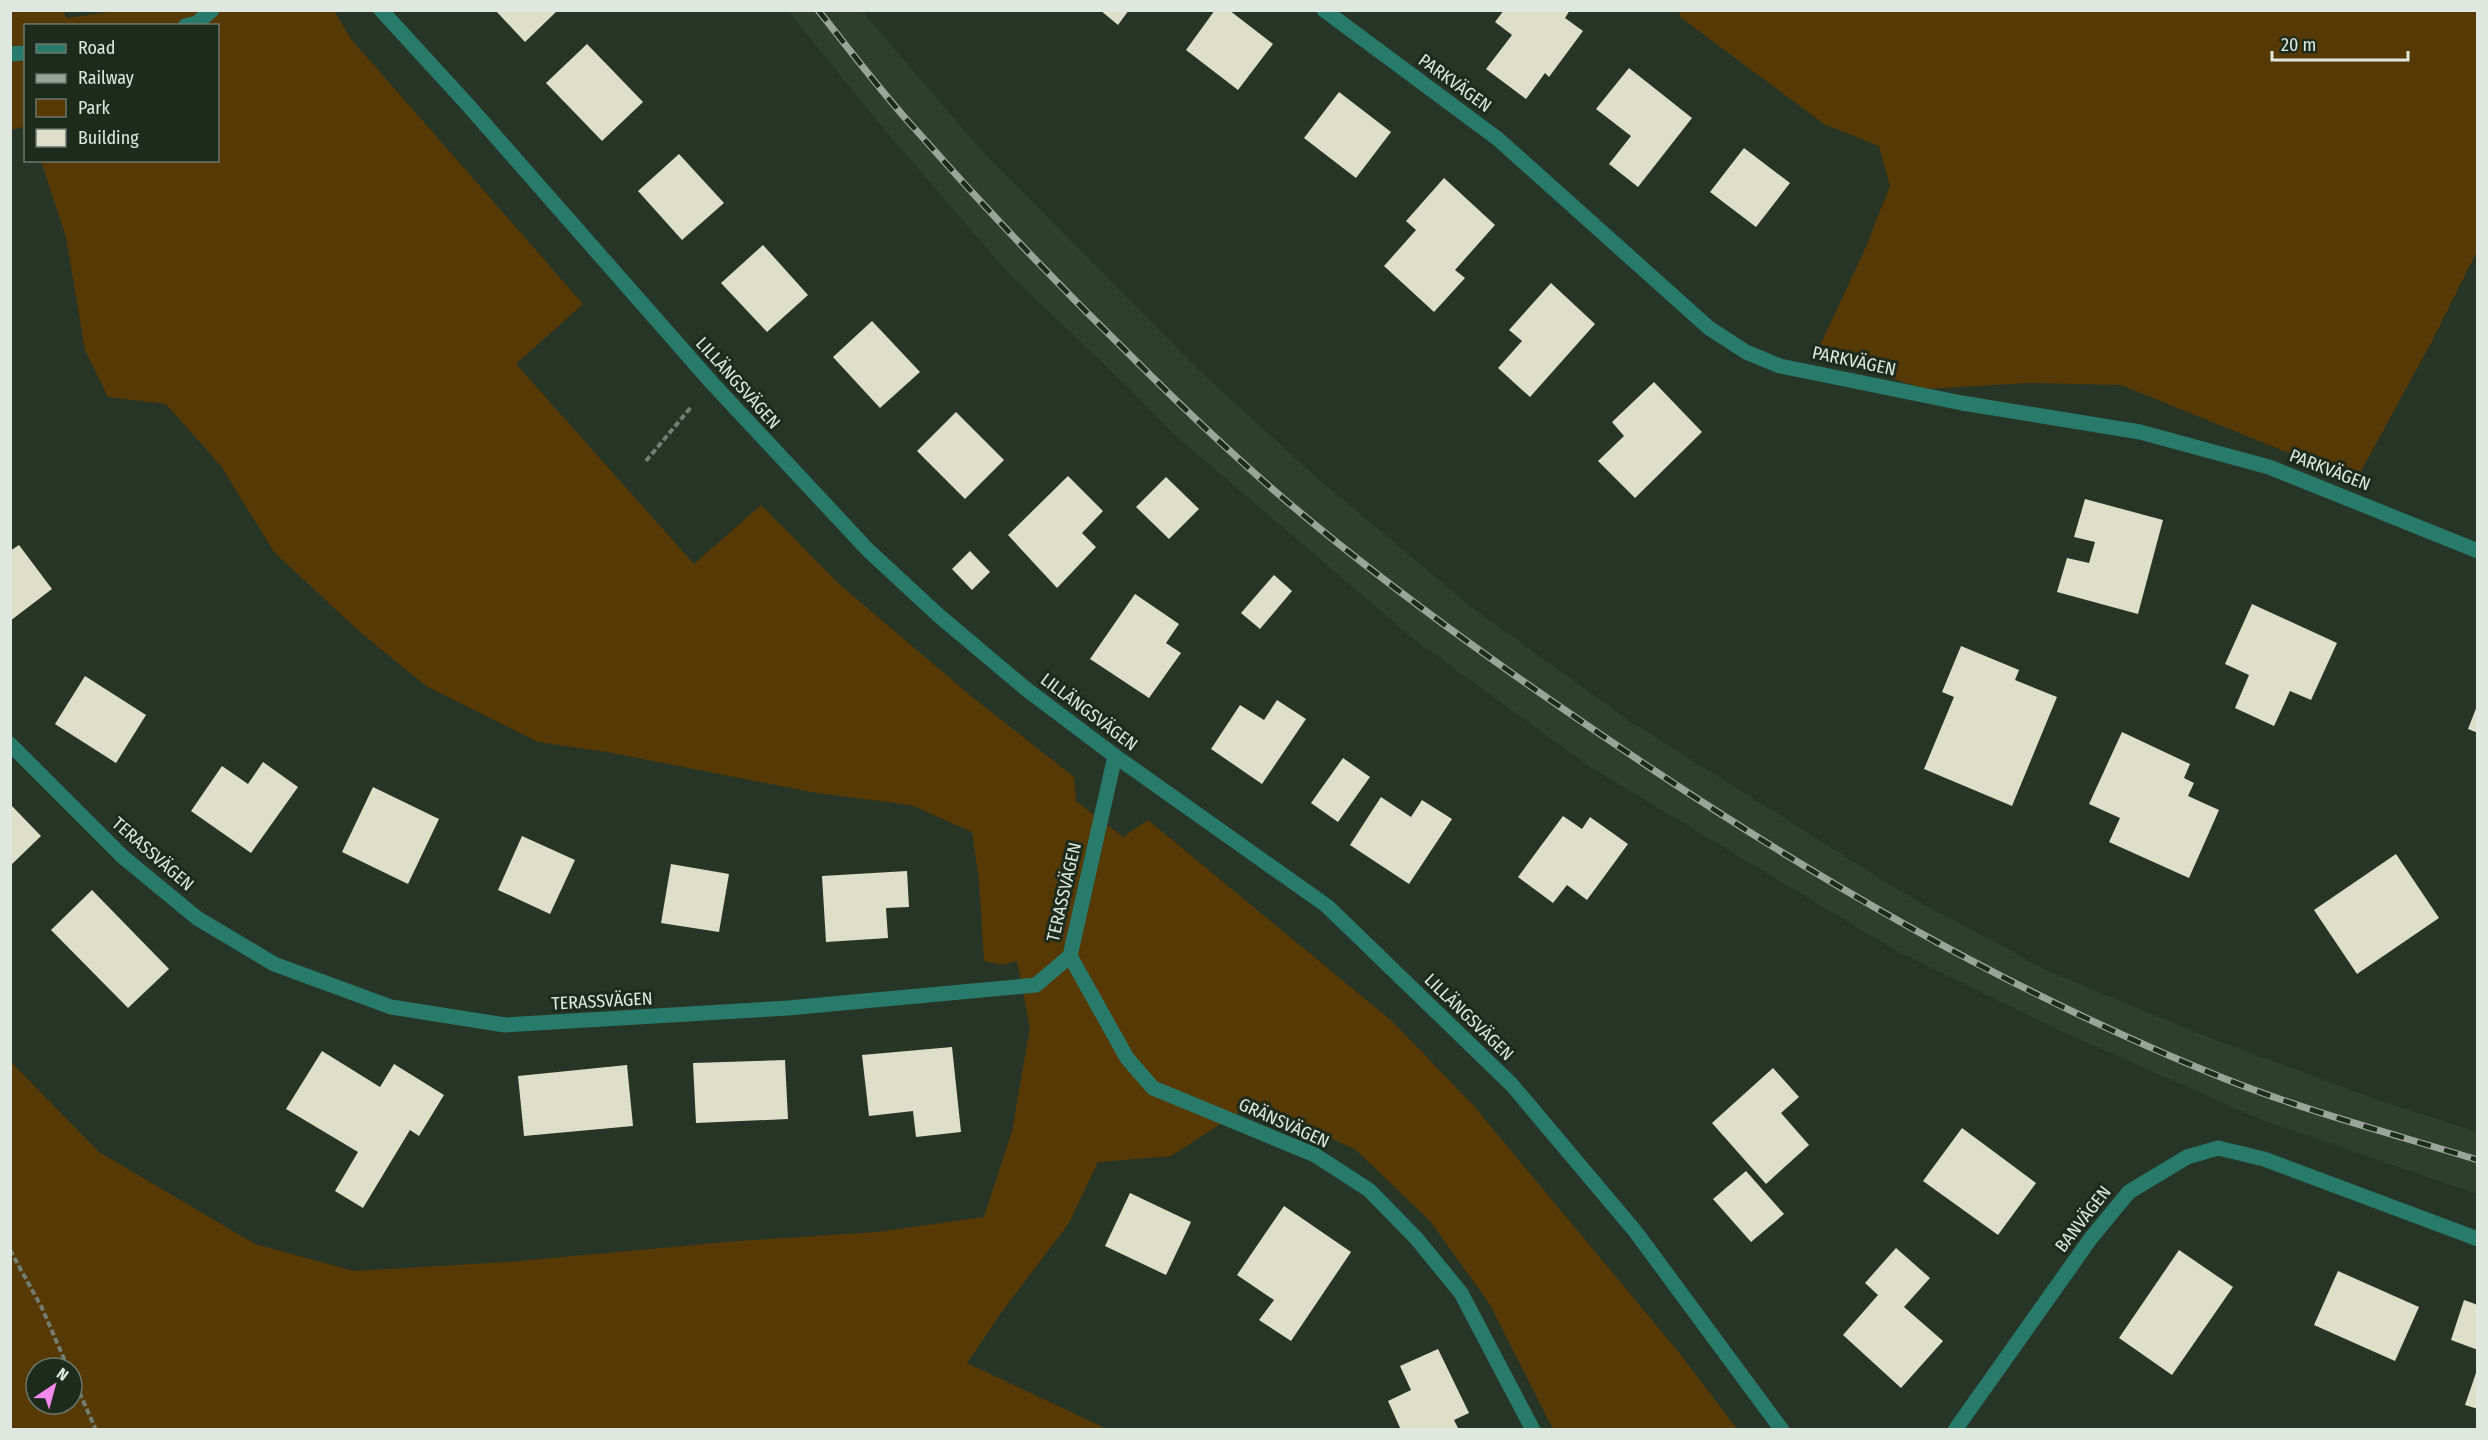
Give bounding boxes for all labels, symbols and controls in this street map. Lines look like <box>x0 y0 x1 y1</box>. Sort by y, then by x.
legend <box>24 24 219 162</box>
scale bar <box>2272 24 2408 62</box>
text: 20 m <box>2281 34 2316 56</box>
text: Road <box>78 37 115 59</box>
street label: PARKVÄGEN <box>1414 49 1496 117</box>
text: Railway <box>78 67 134 89</box>
text: Park <box>78 97 111 119</box>
text: Building <box>78 127 139 149</box>
street label: LILLÄNGSVÄGEN <box>691 333 785 433</box>
street label: PARKVÄGEN <box>1810 341 1898 381</box>
street label: PARKVÄGEN <box>2286 444 2374 496</box>
street label: LILLÄNGSVÄGEN <box>1036 668 1142 756</box>
street label: TERASSVÄGEN <box>108 812 198 896</box>
street label: TERASSVÄGEN <box>1042 840 1086 944</box>
street label: LILLÄNGSVÄGEN <box>1420 969 1518 1065</box>
street label: TERASSVÄGEN <box>551 987 653 1015</box>
street label: GRÄNSVÄGEN <box>1235 1093 1333 1153</box>
street label: BANVÄGEN <box>2050 1181 2116 1257</box>
north arrow <box>24 1356 84 1416</box>
text: N <box>53 1364 72 1385</box>

